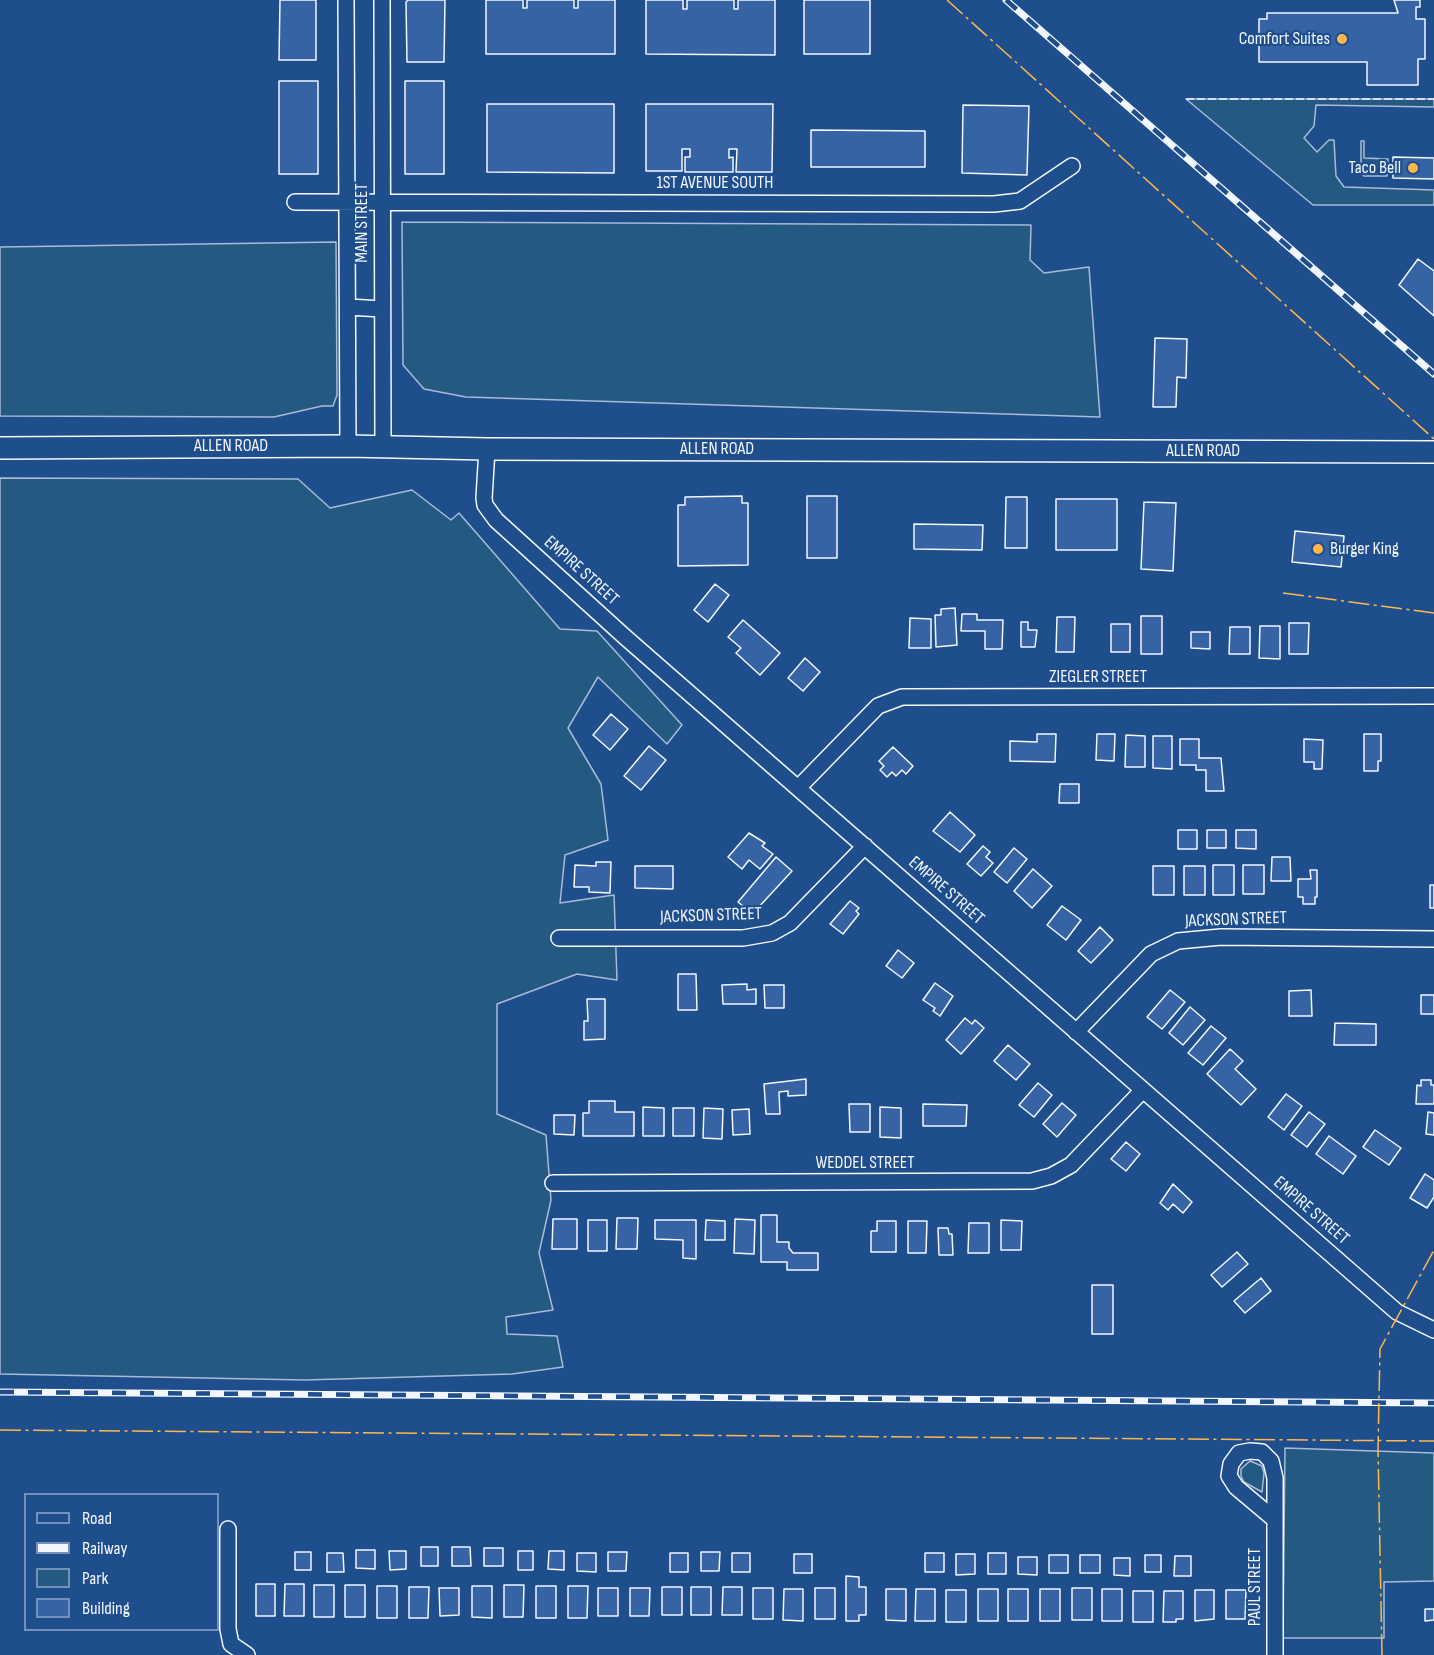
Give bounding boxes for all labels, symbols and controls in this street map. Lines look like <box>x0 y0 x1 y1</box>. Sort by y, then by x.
place label: Comfort Suites <box>1239 28 1330 50</box>
marker: Comfort Suites <box>1335 32 1349 46</box>
place label: Taco Bell <box>1349 157 1401 179</box>
marker: Taco Bell <box>1406 161 1420 175</box>
street label: 1ST AVENUE SOUTH <box>656 172 774 194</box>
street label: MAIN STREET <box>351 183 373 263</box>
street label: ALLEN ROAD <box>194 435 268 457</box>
street label: ALLEN ROAD <box>680 438 754 460</box>
street label: ALLEN ROAD <box>1166 440 1240 462</box>
street label: EMPIRE STREET <box>539 532 623 610</box>
place label: Burger King <box>1330 538 1399 560</box>
marker: Burger King <box>1311 542 1325 556</box>
street label: ZIEGLER STREET <box>1049 666 1147 688</box>
street label: EMPIRE STREET <box>904 852 988 930</box>
street label: JACKSON STREET <box>660 903 762 929</box>
street label: JACKSON STREET <box>1185 907 1287 933</box>
street label: WEDDEL STREET <box>815 1152 915 1174</box>
street label: EMPIRE STREET <box>1269 1172 1353 1250</box>
legend <box>24 1493 219 1631</box>
text: Road <box>82 1508 112 1529</box>
text: Railway <box>82 1538 127 1559</box>
street label: PAUL STREET <box>1244 1548 1266 1626</box>
text: Park <box>82 1568 108 1589</box>
text: Building <box>82 1598 130 1619</box>

